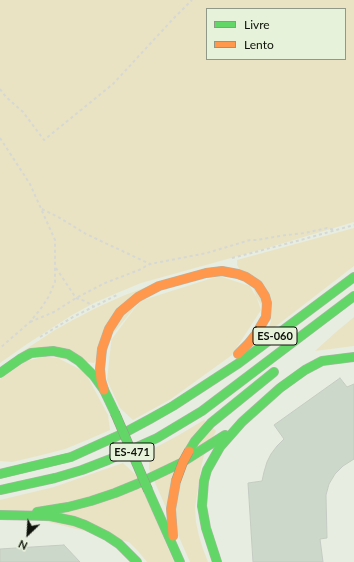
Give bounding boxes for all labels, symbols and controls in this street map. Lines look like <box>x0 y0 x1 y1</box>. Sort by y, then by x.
legend <box>206 8 346 60</box>
text: Livre <box>244 17 270 32</box>
text: Lento <box>244 37 274 52</box>
road number: ES-060 <box>253 327 297 345</box>
road number: ES-471 <box>110 443 154 461</box>
north arrow <box>8 514 48 554</box>
text: N <box>16 538 29 553</box>

